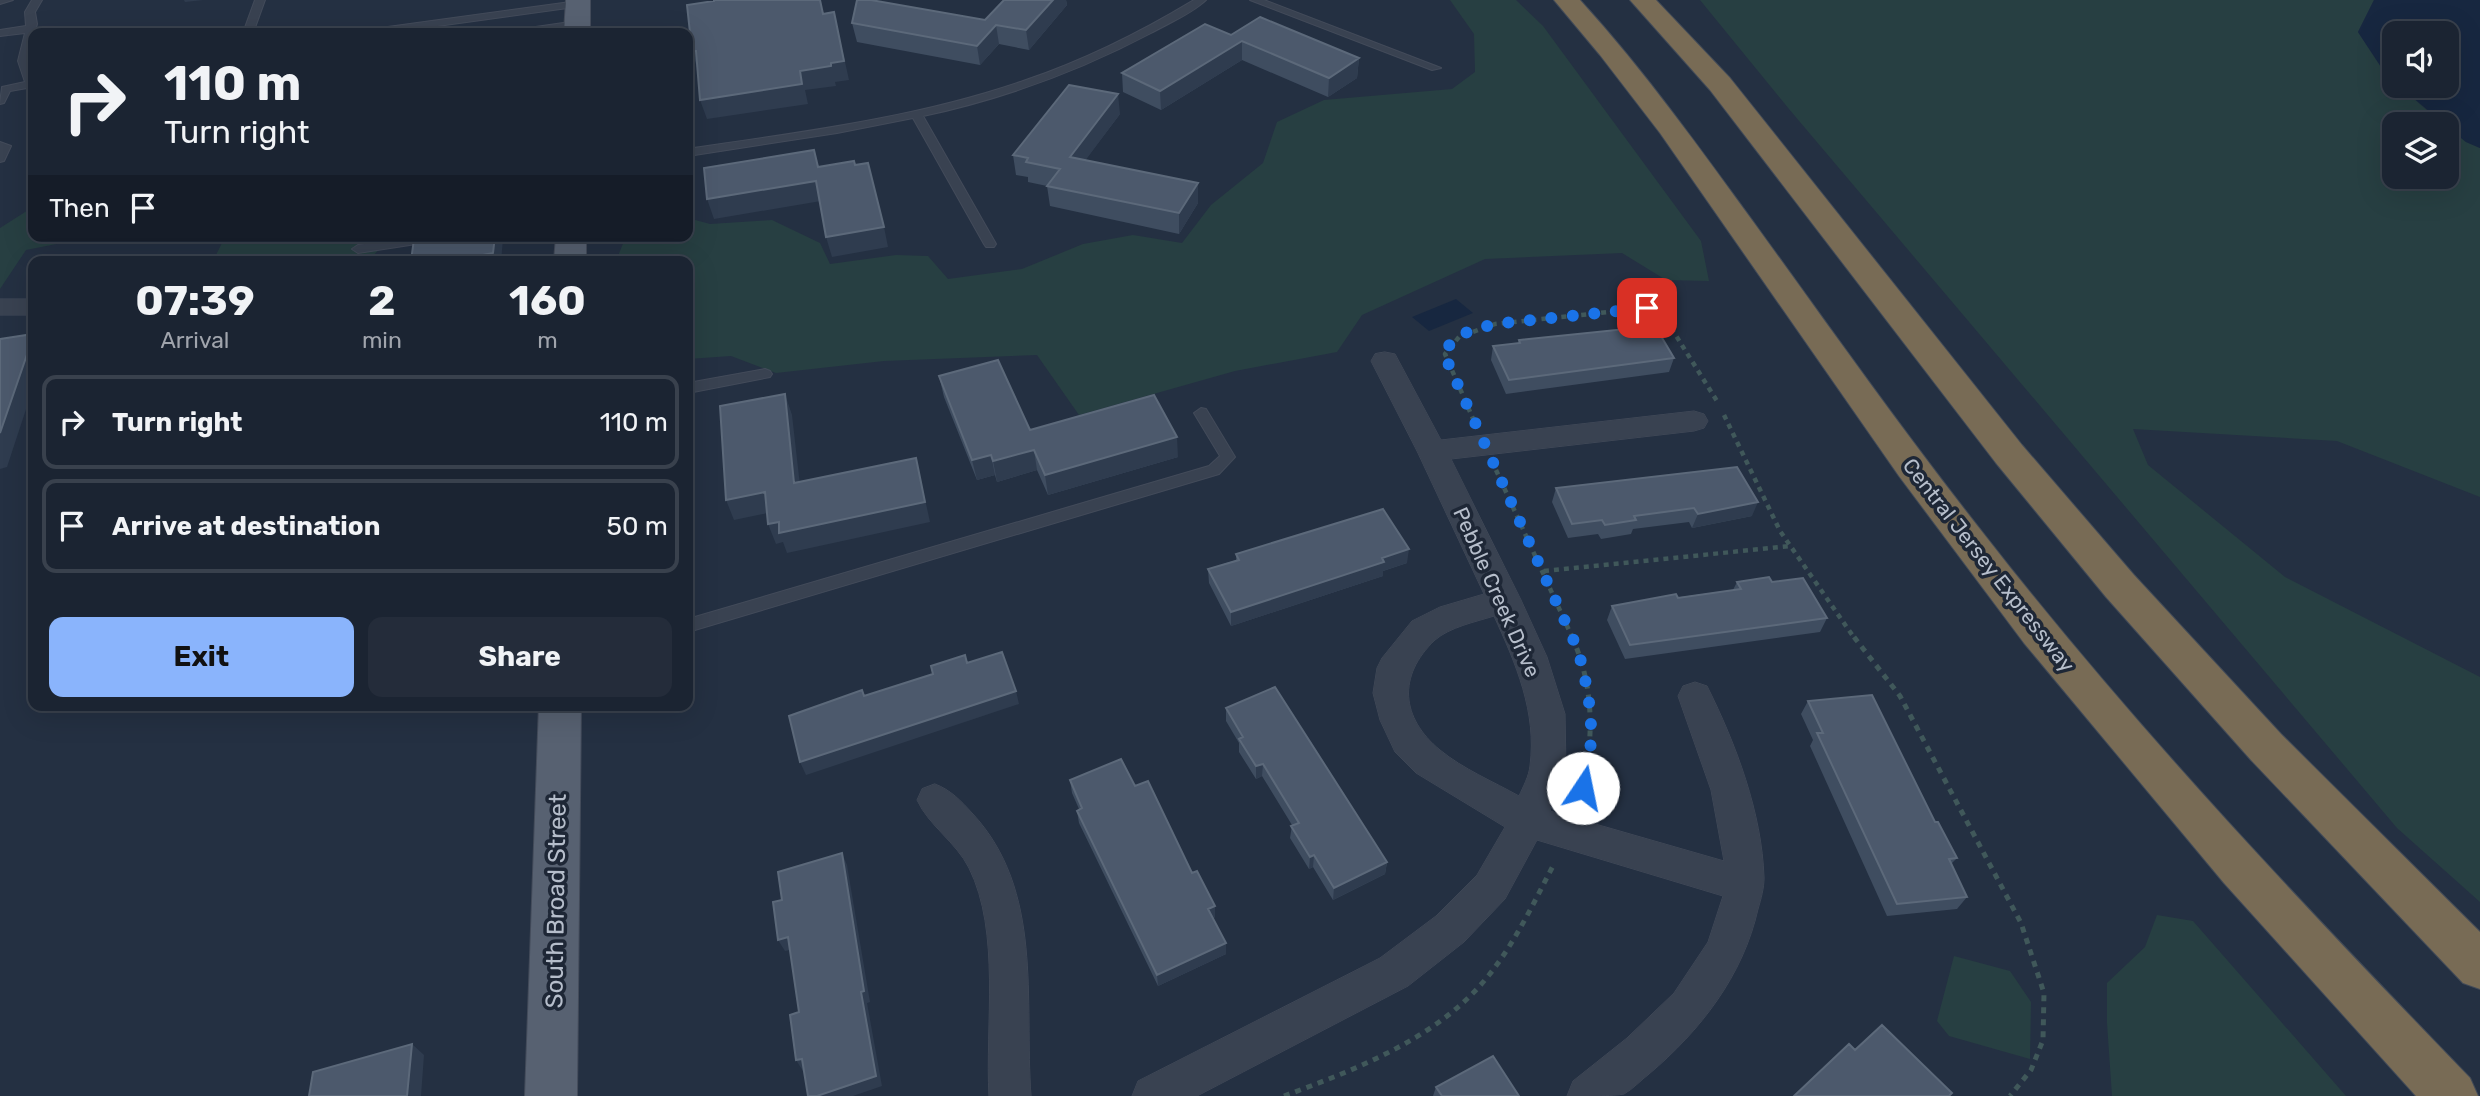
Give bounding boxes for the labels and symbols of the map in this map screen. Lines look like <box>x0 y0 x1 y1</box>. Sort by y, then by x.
pin <box>1617 278 1677 338</box>
street label: Central Jersey Expressway <box>1898 453 2080 677</box>
street label: Pebble Creek Drive <box>1448 503 1546 681</box>
position arrow <box>1546 751 1620 825</box>
street label: South Broad Street <box>540 794 572 1008</box>

